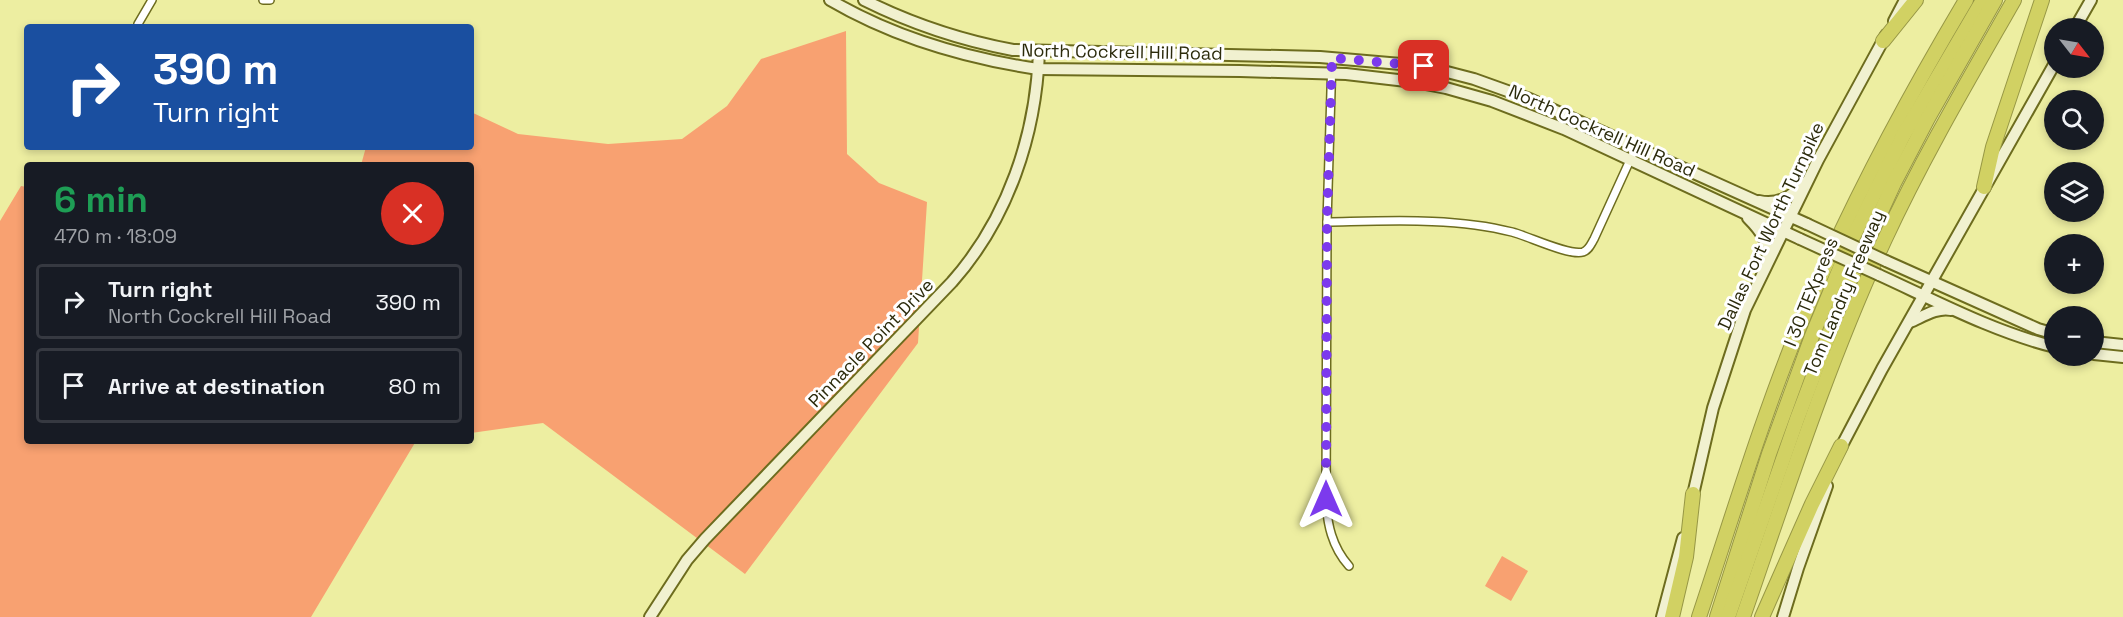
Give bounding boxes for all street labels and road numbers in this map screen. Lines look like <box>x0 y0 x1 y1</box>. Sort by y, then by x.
street label: North Cockrell Hill Road <box>1021 38 1223 65</box>
street label: North Cockrell Hill Road <box>1506 79 1699 182</box>
street label: Dallas Fort Worth Turnpike <box>1712 118 1829 333</box>
street label: Tom Landry Freeway <box>1798 206 1889 379</box>
street label: I 30 TEXpress <box>1778 234 1843 350</box>
street label: Pinnacle Point Drive <box>803 273 938 412</box>

